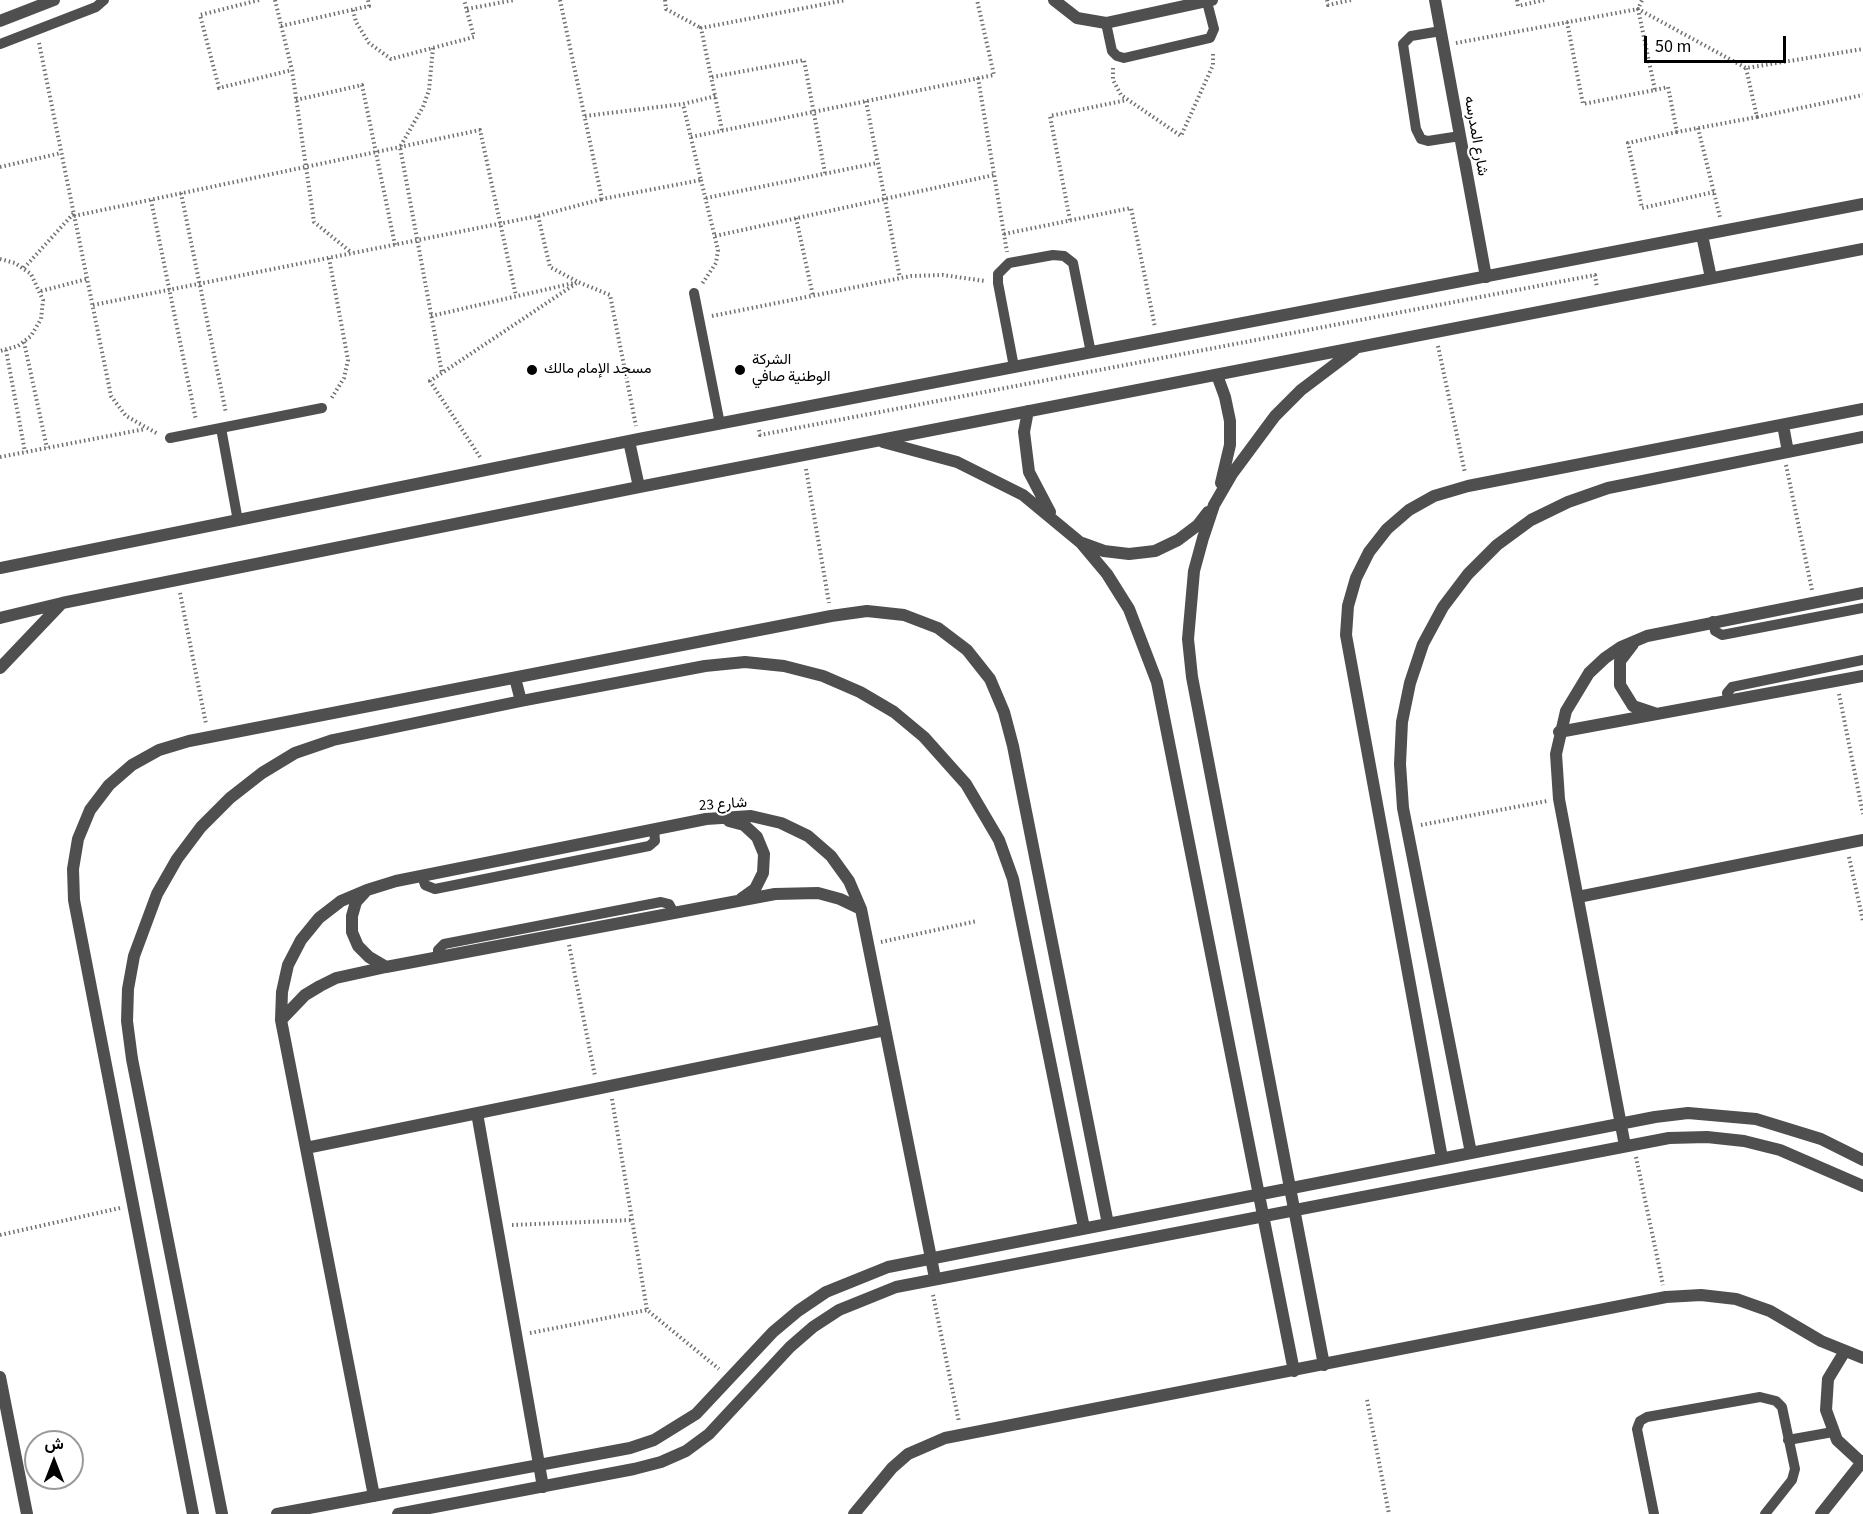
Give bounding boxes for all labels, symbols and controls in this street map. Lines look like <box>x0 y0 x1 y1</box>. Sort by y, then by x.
scale bar <box>1647 24 1790 62</box>
text: 50 m <box>1655 34 1691 59</box>
street label: شارع المدرسه <box>1459 94 1491 178</box>
place label: الشركة الوطنية صافي <box>752 352 831 387</box>
place label: مسجد الإمام مالك <box>544 361 652 379</box>
marker: مسجد الإمام مالك <box>525 363 539 377</box>
marker: الشركة الوطنية صافي <box>733 363 747 377</box>
street label: شارع 23 <box>698 794 748 816</box>
north arrow <box>24 1430 84 1490</box>
text: ش <box>44 1433 64 1455</box>

